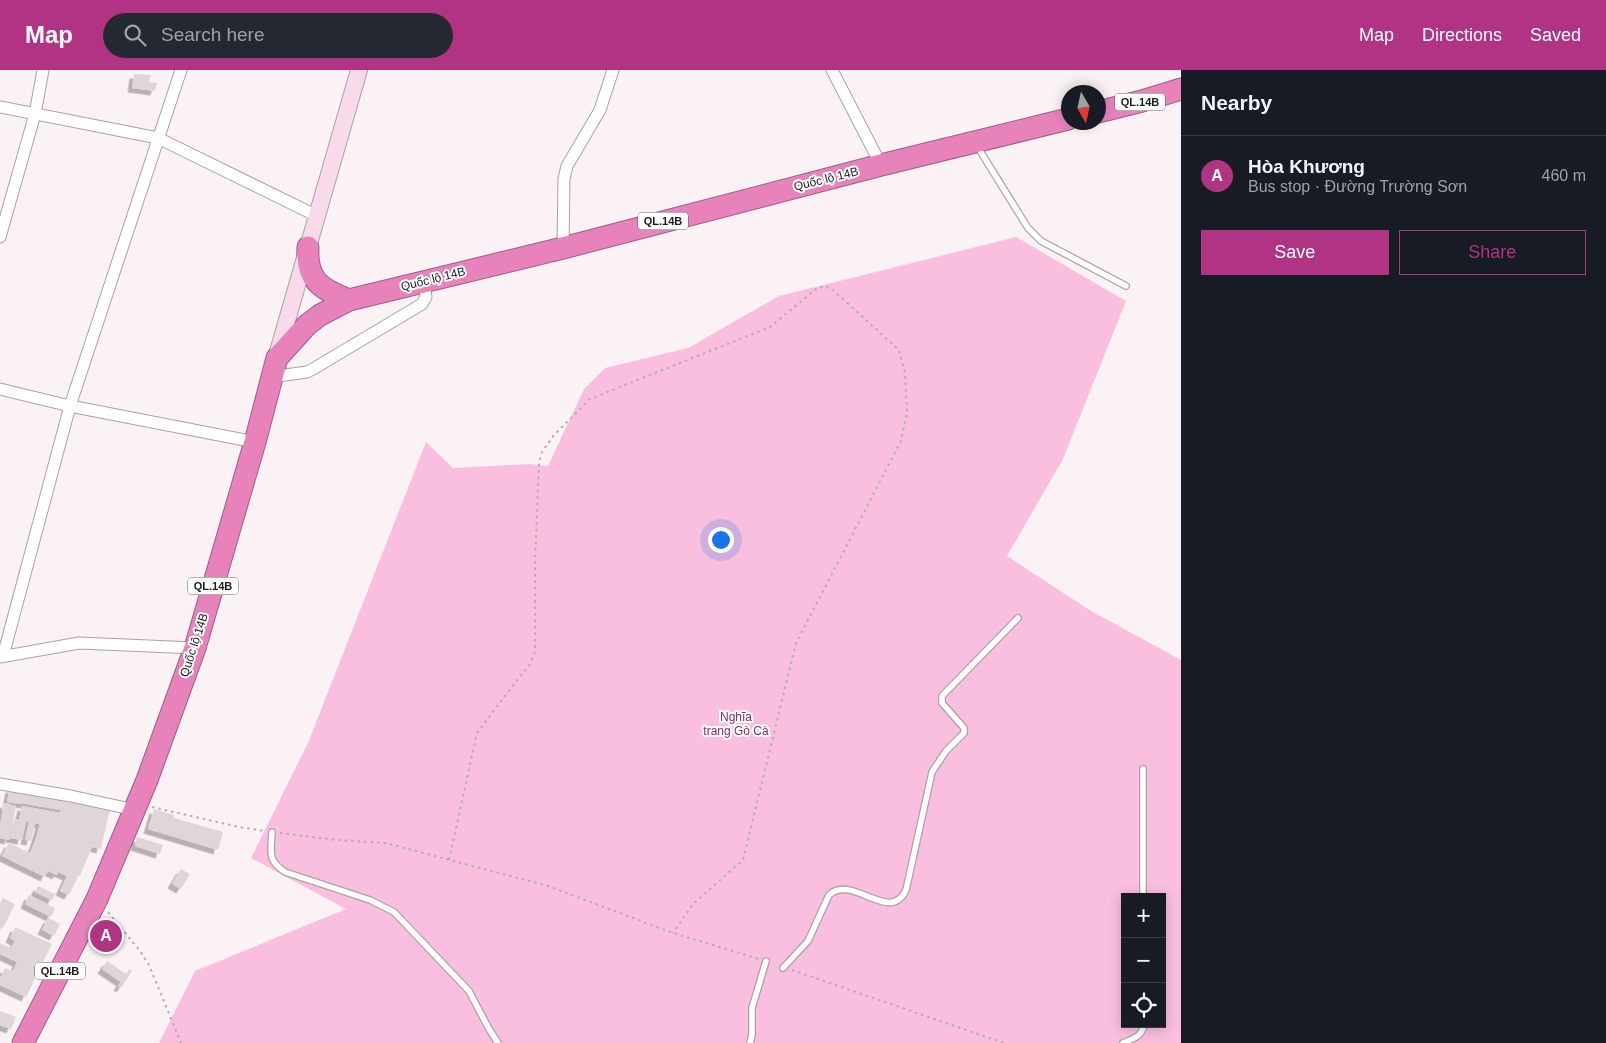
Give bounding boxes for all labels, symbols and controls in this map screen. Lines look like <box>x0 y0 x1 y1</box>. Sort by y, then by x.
search box <box>103 13 453 58</box>
text: Map <box>25 21 73 48</box>
icon: search <box>121 21 149 49</box>
text: Search here <box>161 24 265 45</box>
text: Map <box>1359 25 1394 45</box>
text: Directions <box>1422 25 1502 45</box>
text: Saved <box>1530 25 1581 45</box>
north arrow <box>1061 85 1106 130</box>
text: Nearby <box>1201 91 1272 114</box>
road number: QL.14B <box>1115 94 1165 111</box>
text: Hòa Khương <box>1248 156 1365 177</box>
street label: Quốc lộ 14B <box>792 164 860 194</box>
text: A <box>1211 167 1223 184</box>
text: 460 m <box>1542 167 1586 184</box>
text: Bus stop · Đường Trường Sơn <box>1248 178 1467 195</box>
road number: QL.14B <box>638 212 688 230</box>
button: Save <box>1201 230 1389 275</box>
button: Share <box>1399 230 1586 275</box>
street label: Quốc lộ 14B <box>399 264 467 294</box>
your location <box>708 527 734 553</box>
road number: QL.14B <box>188 578 238 594</box>
street label: Quốc lộ 14B <box>177 611 211 679</box>
park label: Nghĩa trang Gò Cà <box>703 710 769 738</box>
map controls <box>1121 893 1166 1028</box>
button: + <box>1121 893 1166 938</box>
pin: A <box>90 917 122 955</box>
button: − <box>1121 938 1166 983</box>
road number: QL.14B <box>35 962 85 979</box>
button: locate <box>1121 983 1166 1028</box>

